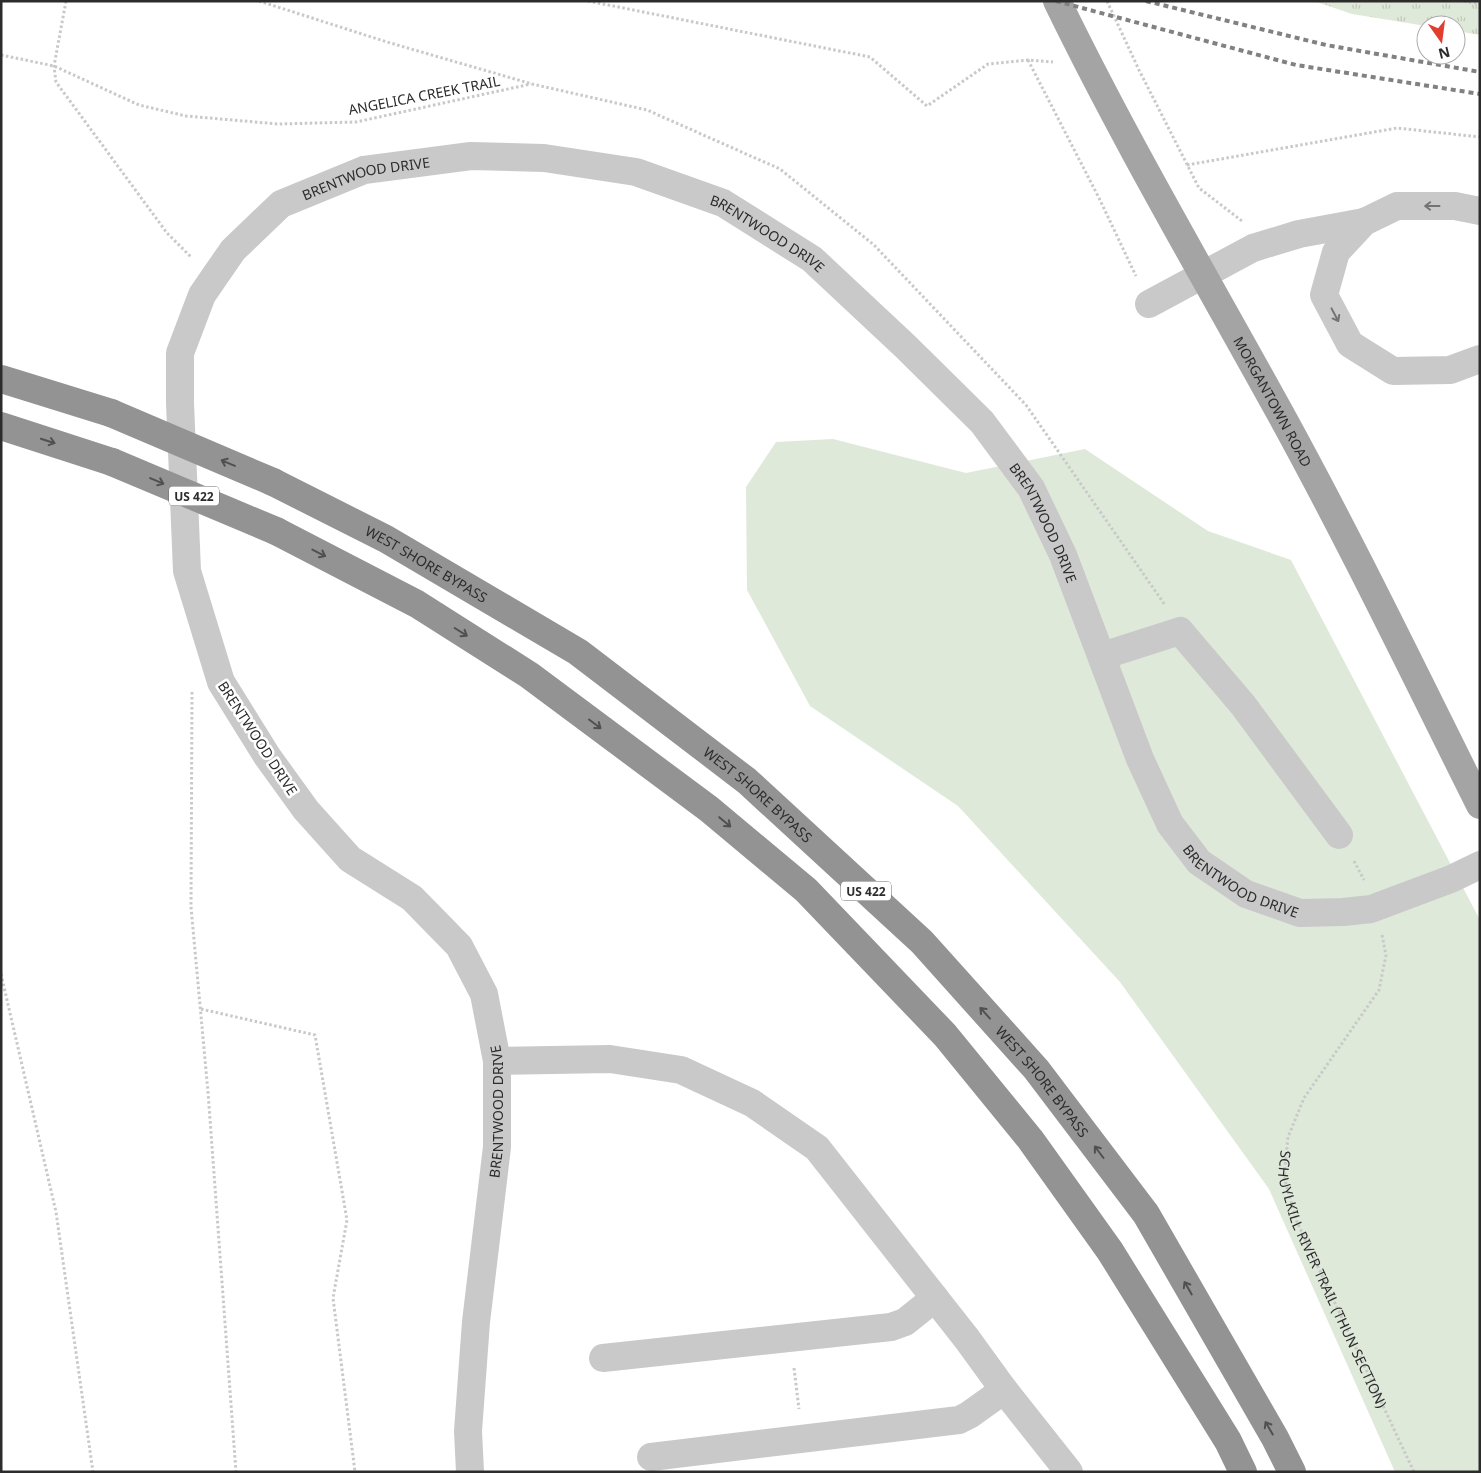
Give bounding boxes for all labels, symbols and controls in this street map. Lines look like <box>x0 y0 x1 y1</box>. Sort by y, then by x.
north arrow <box>1416 15 1466 65</box>
text: N <box>1436 43 1452 64</box>
street label: ANGELICA CREEK TRAIL <box>347 71 501 119</box>
street label: BRENTWOOD DRIVE <box>299 152 431 204</box>
street label: BRENTWOOD DRIVE <box>708 190 829 276</box>
one-way arrow <box>1424 201 1440 211</box>
one-way arrow <box>1330 308 1340 323</box>
street label: MORGANTOWN ROAD <box>1230 333 1317 470</box>
one-way arrow <box>39 437 55 447</box>
one-way arrow <box>221 457 236 467</box>
street label: BRENTWOOD DRIVE <box>1006 459 1082 585</box>
one-way arrow <box>149 477 164 486</box>
road number: US 422 <box>169 486 219 506</box>
street label: WEST SHORE BYPASS <box>362 521 492 606</box>
one-way arrow <box>311 549 326 558</box>
one-way arrow <box>454 627 468 637</box>
street label: BRENTWOOD DRIVE <box>214 677 302 799</box>
one-way arrow <box>588 719 602 729</box>
street label: WEST SHORE BYPASS <box>700 742 817 847</box>
one-way arrow <box>718 816 731 827</box>
street label: BRENTWOOD DRIVE <box>1179 840 1301 921</box>
road number: US 422 <box>841 881 891 900</box>
one-way arrow <box>979 1006 991 1019</box>
street label: WEST SHORE BYPASS <box>992 1021 1094 1141</box>
street label: BRENTWOOD DRIVE <box>484 1044 507 1179</box>
one-way arrow <box>1094 1145 1104 1159</box>
street label: SCHUYLKILL RIVER TRAIL (THUN SECTION) <box>1274 1150 1392 1411</box>
one-way arrow <box>1183 1281 1193 1295</box>
one-way arrow <box>1264 1422 1274 1436</box>

